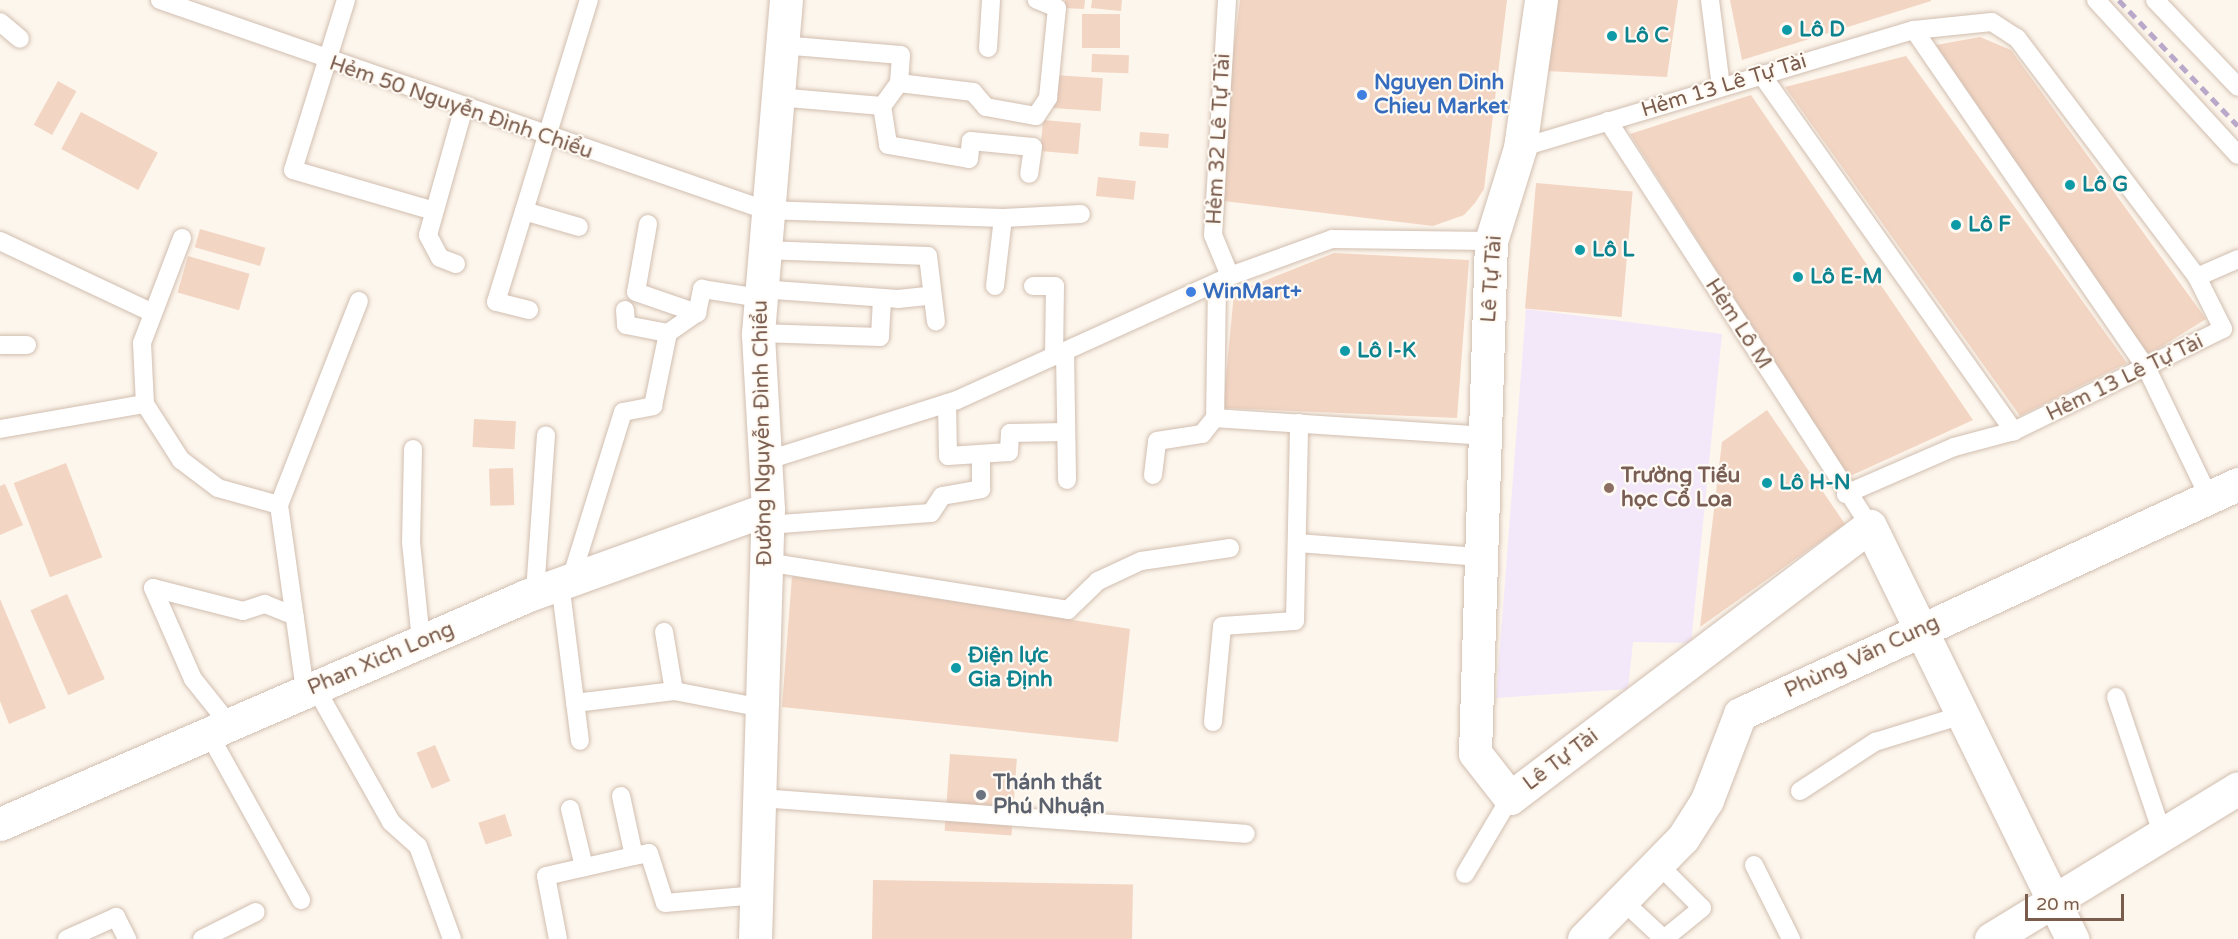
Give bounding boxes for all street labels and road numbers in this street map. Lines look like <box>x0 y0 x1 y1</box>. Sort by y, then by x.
street label: Hẻm 13 Lê Tự Tài <box>1638 49 1810 123</box>
street label: Hẻm 50 Nguyễn Đình Chiểu <box>326 51 596 165</box>
street label: Hẻm 32 Lê Tự Tài <box>1202 53 1236 225</box>
street label: Lê Tự Tài <box>1476 234 1508 324</box>
street label: Hẻm Lô M <box>1699 274 1777 374</box>
street label: Đường Nguyễn Đình Chiểu <box>748 300 778 566</box>
street label: Hẻm 13 Lê Tự Tài <box>2042 329 2208 427</box>
street label: Phùng Văn Cung <box>1781 610 1943 704</box>
street label: Phan Xich Long <box>304 617 458 701</box>
street label: Lê Tự Tài <box>1518 724 1604 796</box>

